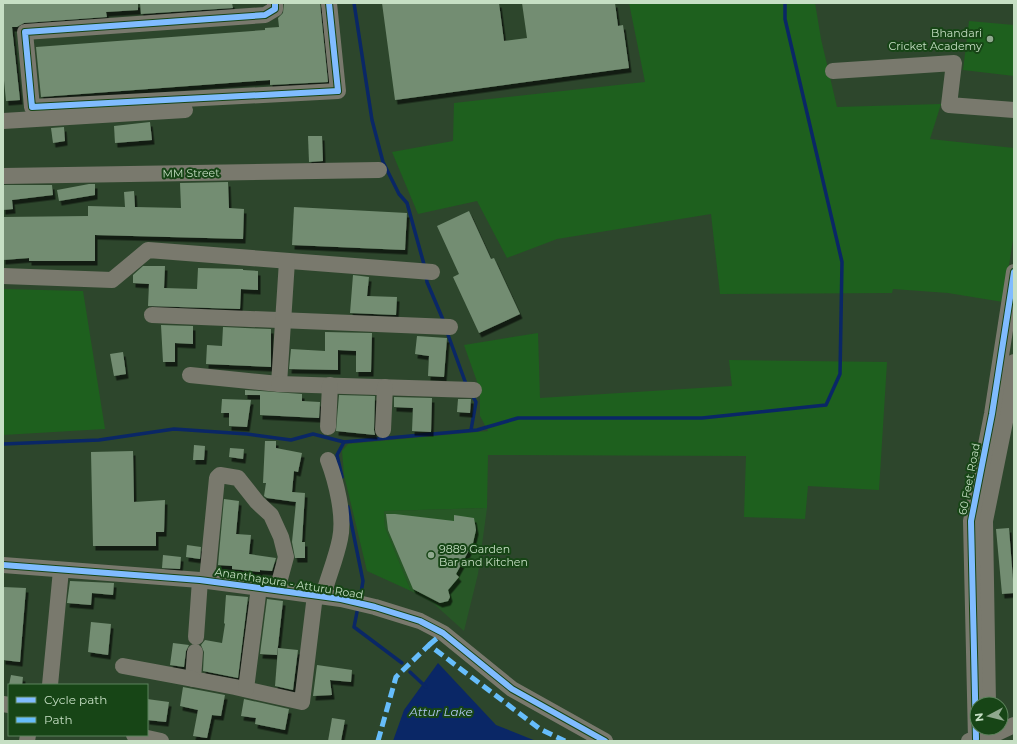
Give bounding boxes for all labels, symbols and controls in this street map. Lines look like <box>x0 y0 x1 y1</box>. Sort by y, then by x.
place label: Bhandari Cricket Academy <box>888 26 982 53</box>
marker: Bhandari Cricket Academy <box>985 34 995 44</box>
street label: MM Street <box>162 165 220 180</box>
street label: 60 Feet Road <box>955 442 983 516</box>
place label: 9889 Garden Bar and Kitchen <box>439 542 528 569</box>
marker: 9889 Garden Bar and Kitchen <box>426 550 436 560</box>
street label: Ananthapura - Atturu Road <box>214 564 364 602</box>
legend <box>8 684 148 736</box>
text: Cycle path <box>44 692 107 707</box>
north arrow <box>969 696 1009 736</box>
water label: Attur Lake <box>408 704 473 719</box>
text: Path <box>44 712 73 727</box>
text: N <box>972 712 987 722</box>

